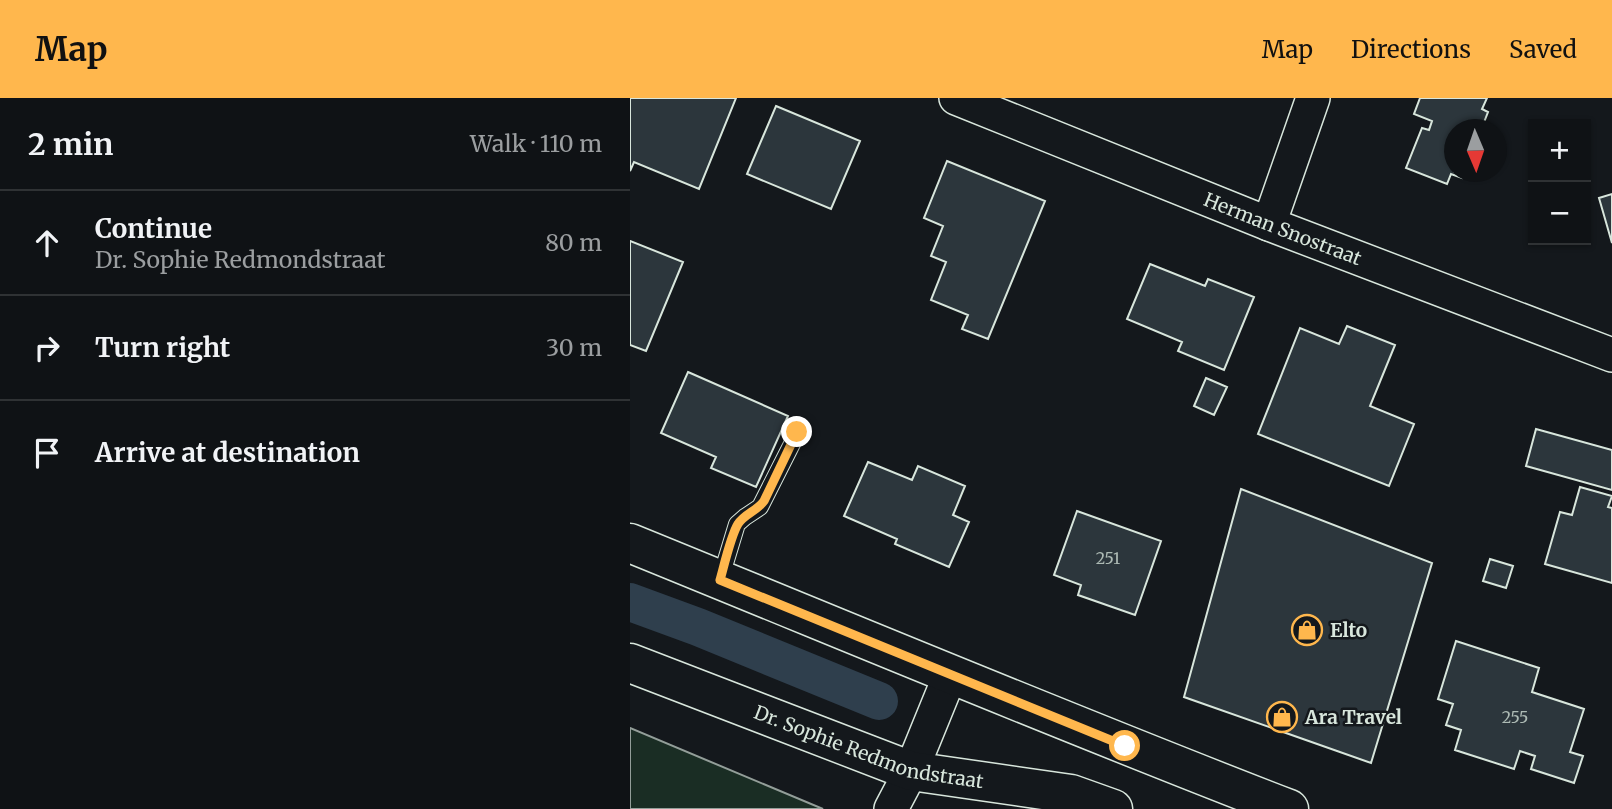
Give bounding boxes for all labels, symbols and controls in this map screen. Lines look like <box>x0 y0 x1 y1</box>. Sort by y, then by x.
text: Map <box>35 29 108 70</box>
text: Map <box>1262 34 1313 65</box>
text: Directions <box>1351 34 1471 65</box>
text: Saved <box>1509 34 1577 65</box>
north arrow <box>1444 119 1507 182</box>
map controls <box>1528 119 1591 245</box>
button: + <box>1528 119 1591 182</box>
text: 2 min <box>28 125 113 163</box>
text: Walk · 110 m <box>470 129 602 158</box>
button: − <box>1528 182 1591 245</box>
street label: Herman Snostraat <box>1200 187 1366 270</box>
text: Continue <box>95 212 212 245</box>
icon: ahead <box>28 224 66 262</box>
text: 80 m <box>545 228 602 257</box>
text: Dr. Sophie Redmondstraat <box>95 245 386 274</box>
icon: right <box>28 329 66 367</box>
text: Turn right <box>95 331 230 364</box>
text: 30 m <box>546 333 602 362</box>
route end <box>781 416 812 447</box>
icon: arrive <box>28 434 66 472</box>
text: Arrive at destination <box>95 436 360 469</box>
house number: 251 <box>1096 548 1120 568</box>
shop icon: Elto <box>1290 613 1324 647</box>
place label: Elto <box>1330 618 1367 642</box>
street label: Dr. Sophie Redmondstraat <box>751 700 986 793</box>
shop icon: Ara Travel <box>1265 700 1299 734</box>
place label: Ara Travel <box>1304 705 1402 729</box>
house number: 255 <box>1502 707 1528 727</box>
route start <box>1109 730 1140 761</box>

